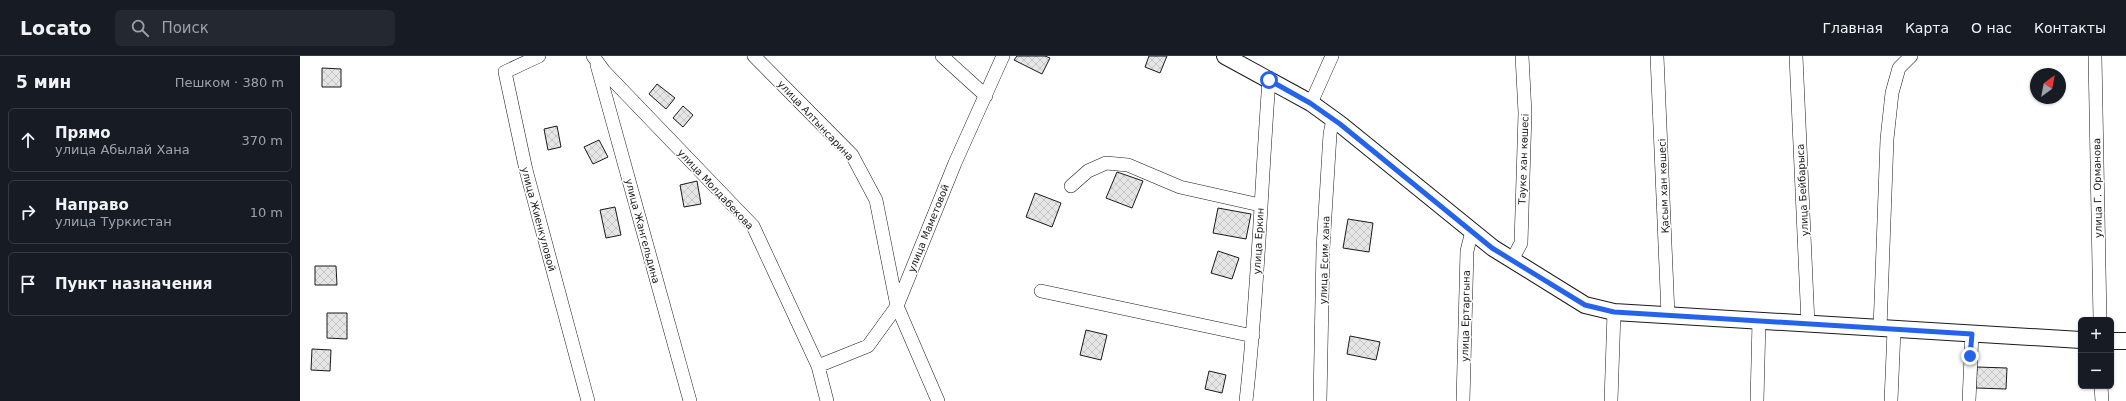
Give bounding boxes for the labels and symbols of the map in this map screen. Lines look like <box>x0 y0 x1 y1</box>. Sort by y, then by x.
north arrow <box>2030 68 2066 104</box>
route start <box>1260 71 1278 89</box>
street label: улица Алтынсарина <box>776 78 856 163</box>
street label: Тәуке хан көшесі <box>1516 113 1531 206</box>
street label: Қасым хан көшесі <box>1656 138 1671 234</box>
street label: улица Г. Орманова <box>2091 138 2104 238</box>
street label: улица Бейбарыса <box>1795 143 1810 237</box>
street label: улица Молдабекова <box>676 147 756 232</box>
street label: улица Жиенкуловой <box>519 166 558 273</box>
street label: улица Жангельдина <box>623 177 662 285</box>
street label: улица Маметовой <box>906 183 951 274</box>
street label: улица Еркин <box>1251 207 1266 275</box>
street label: улица Есим хана <box>1317 216 1332 305</box>
street label: улица Ертаргына <box>1459 270 1472 362</box>
route end <box>1961 347 1979 365</box>

